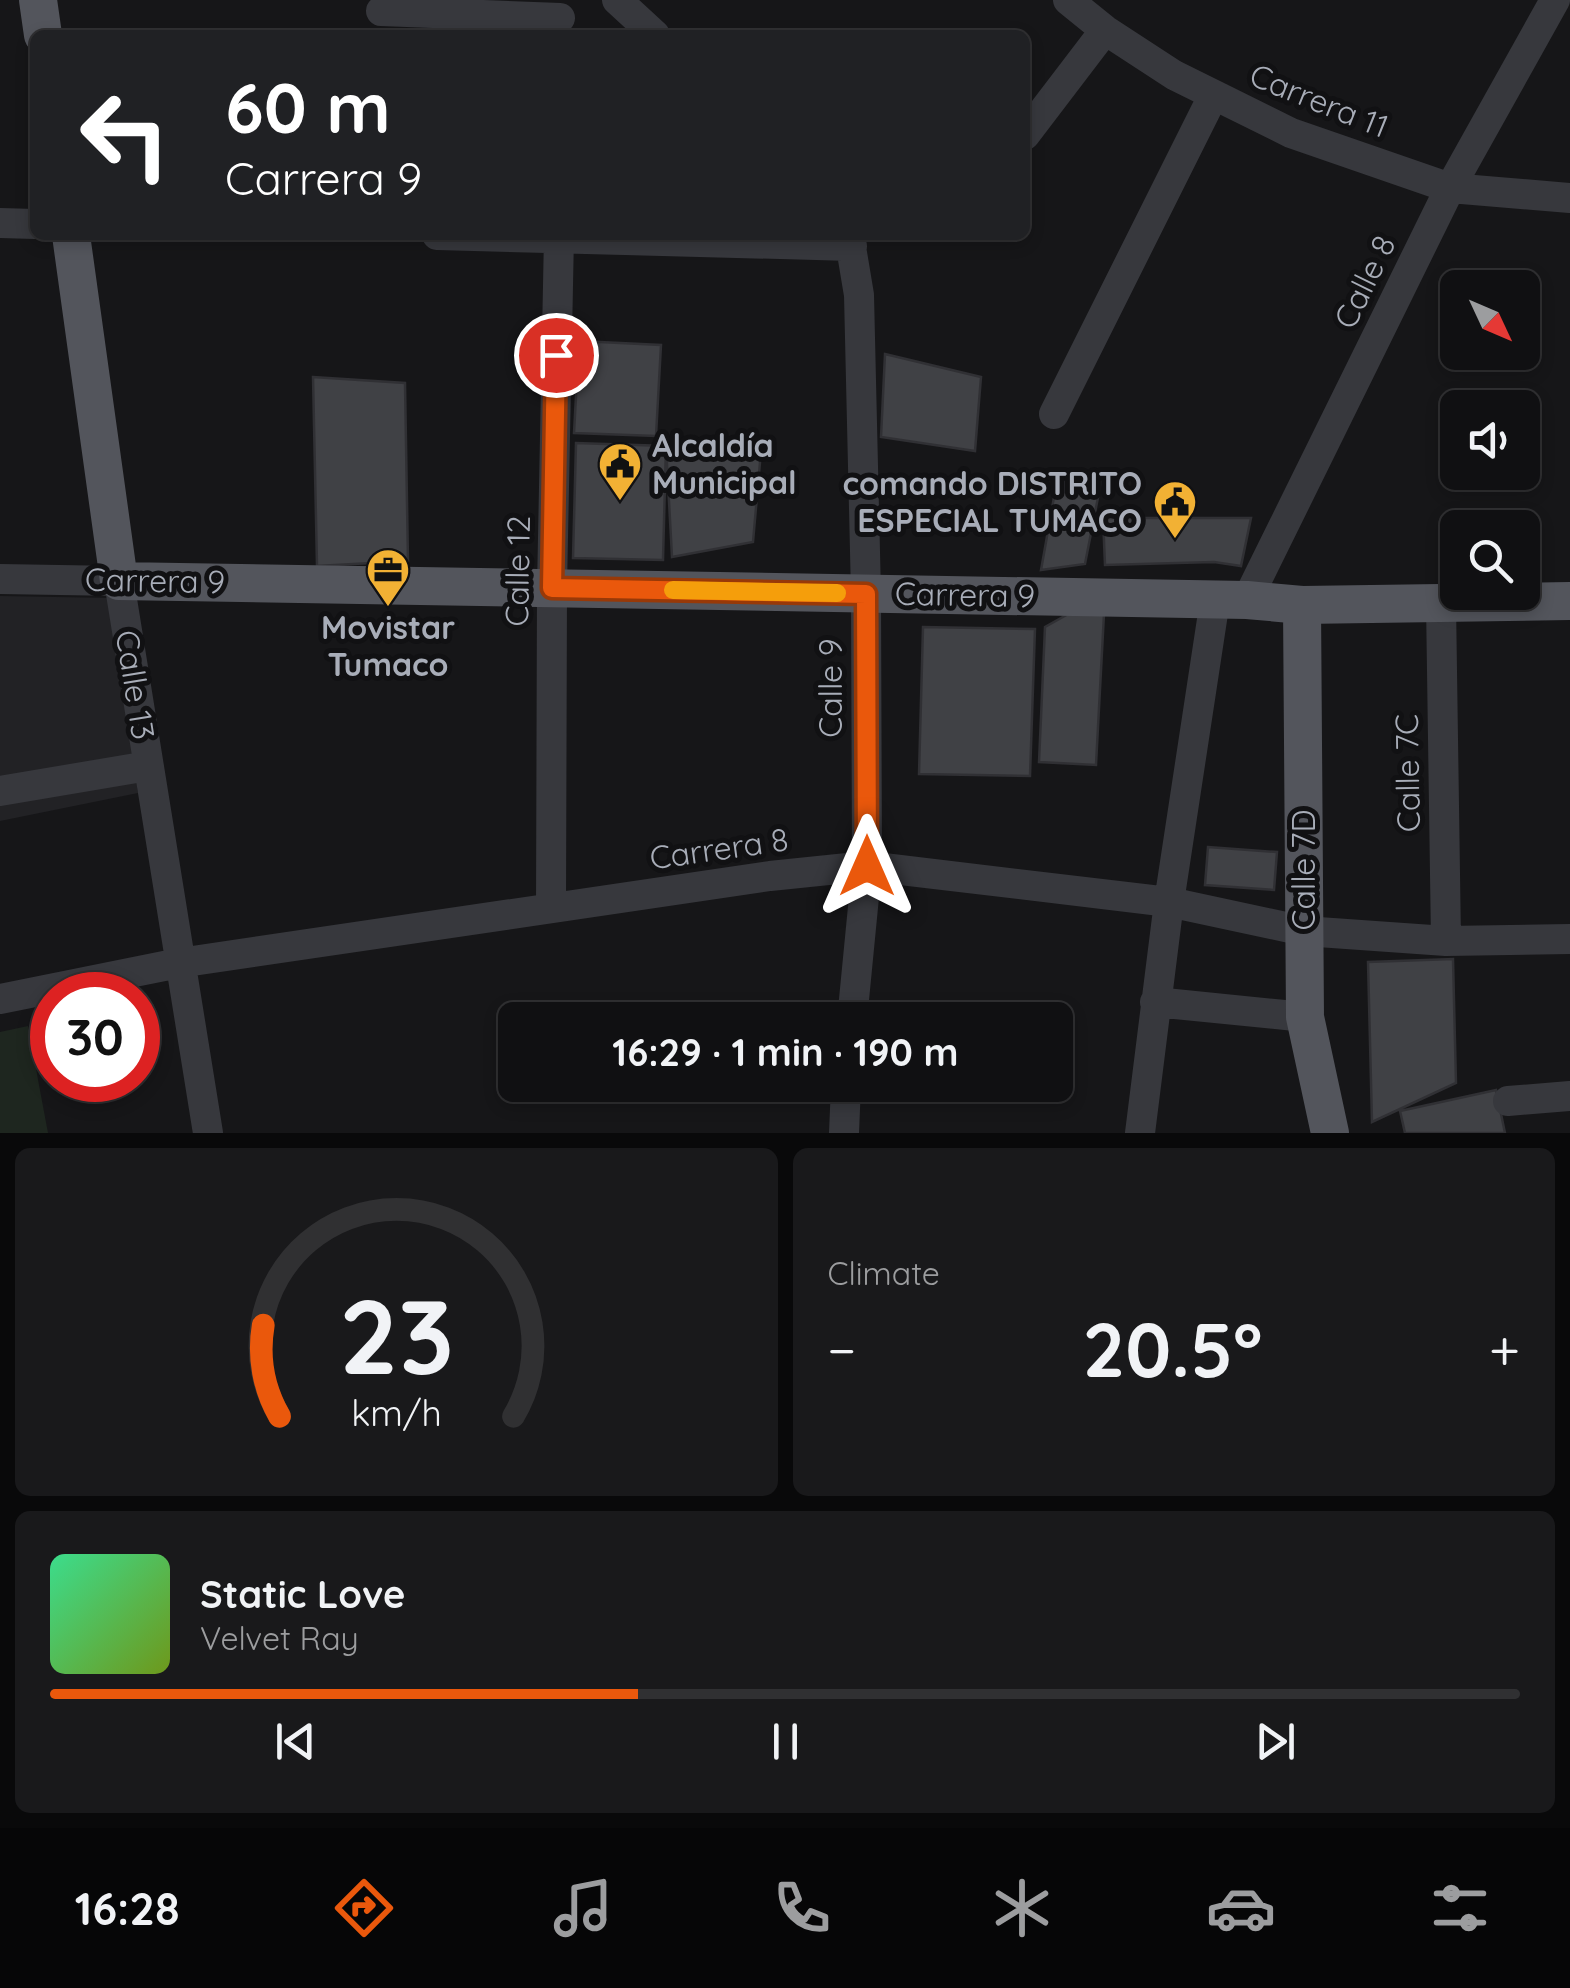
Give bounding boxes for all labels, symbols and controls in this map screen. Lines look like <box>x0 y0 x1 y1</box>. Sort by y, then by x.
street label: Carrera 11 <box>1244 54 1395 146</box>
text: 60 m <box>225 63 391 151</box>
icon: left <box>60 70 190 200</box>
text: Carrera 9 <box>225 150 422 206</box>
street label: Calle 8 <box>1324 228 1404 335</box>
north arrow <box>1440 270 1540 370</box>
map controls <box>1440 270 1540 610</box>
pin <box>514 313 599 398</box>
icon: arrive <box>529 328 584 383</box>
button: sound <box>1440 390 1540 490</box>
place label: Alcaldía Municipal <box>652 425 797 502</box>
public building icon: Alcaldía Municipal <box>597 441 643 502</box>
place label: comando DISTRITO ESPECIAL TUMACO <box>842 463 1142 540</box>
public building icon: comando DISTRITO ESPECIAL TUMACO <box>1152 479 1198 540</box>
button: search <box>1440 510 1540 610</box>
street label: Calle 12 <box>496 515 538 627</box>
office icon: Movistar Tumaco <box>365 547 411 608</box>
street label: Carrera 9 <box>85 559 225 601</box>
street label: Carrera 9 <box>895 573 1035 615</box>
place label: Movistar Tumaco <box>321 607 455 684</box>
street label: Calle 13 <box>108 627 164 742</box>
street label: Calle 9 <box>810 638 850 738</box>
street label: Calle 7C <box>1386 714 1428 832</box>
street label: Calle 7D <box>1283 810 1323 930</box>
position arrow <box>815 814 919 918</box>
street label: Carrera 8 <box>647 818 791 878</box>
speed limit sign: 30 <box>30 972 160 1102</box>
text: 16:29 · 1 min · 190 m <box>612 1028 959 1076</box>
text: Climate <box>828 1253 940 1293</box>
text: 23 <box>339 1270 454 1400</box>
text: 20.5° <box>1083 1302 1263 1396</box>
text: − <box>828 1315 856 1384</box>
text: + <box>1489 1315 1520 1384</box>
text: km/h <box>351 1390 442 1435</box>
text: Static Love <box>200 1570 405 1618</box>
text: Velvet Ray <box>200 1618 359 1658</box>
icon: previous <box>268 1714 323 1769</box>
icon: pause <box>758 1714 813 1769</box>
icon: next <box>1248 1714 1303 1769</box>
icon: directions <box>329 1873 399 1943</box>
icon: music <box>548 1873 618 1943</box>
icon: phone <box>767 1873 837 1943</box>
icon: climate <box>987 1873 1057 1943</box>
icon: car <box>1206 1873 1276 1943</box>
icon: filters <box>1425 1873 1495 1943</box>
text: 16:28 <box>75 1880 180 1936</box>

